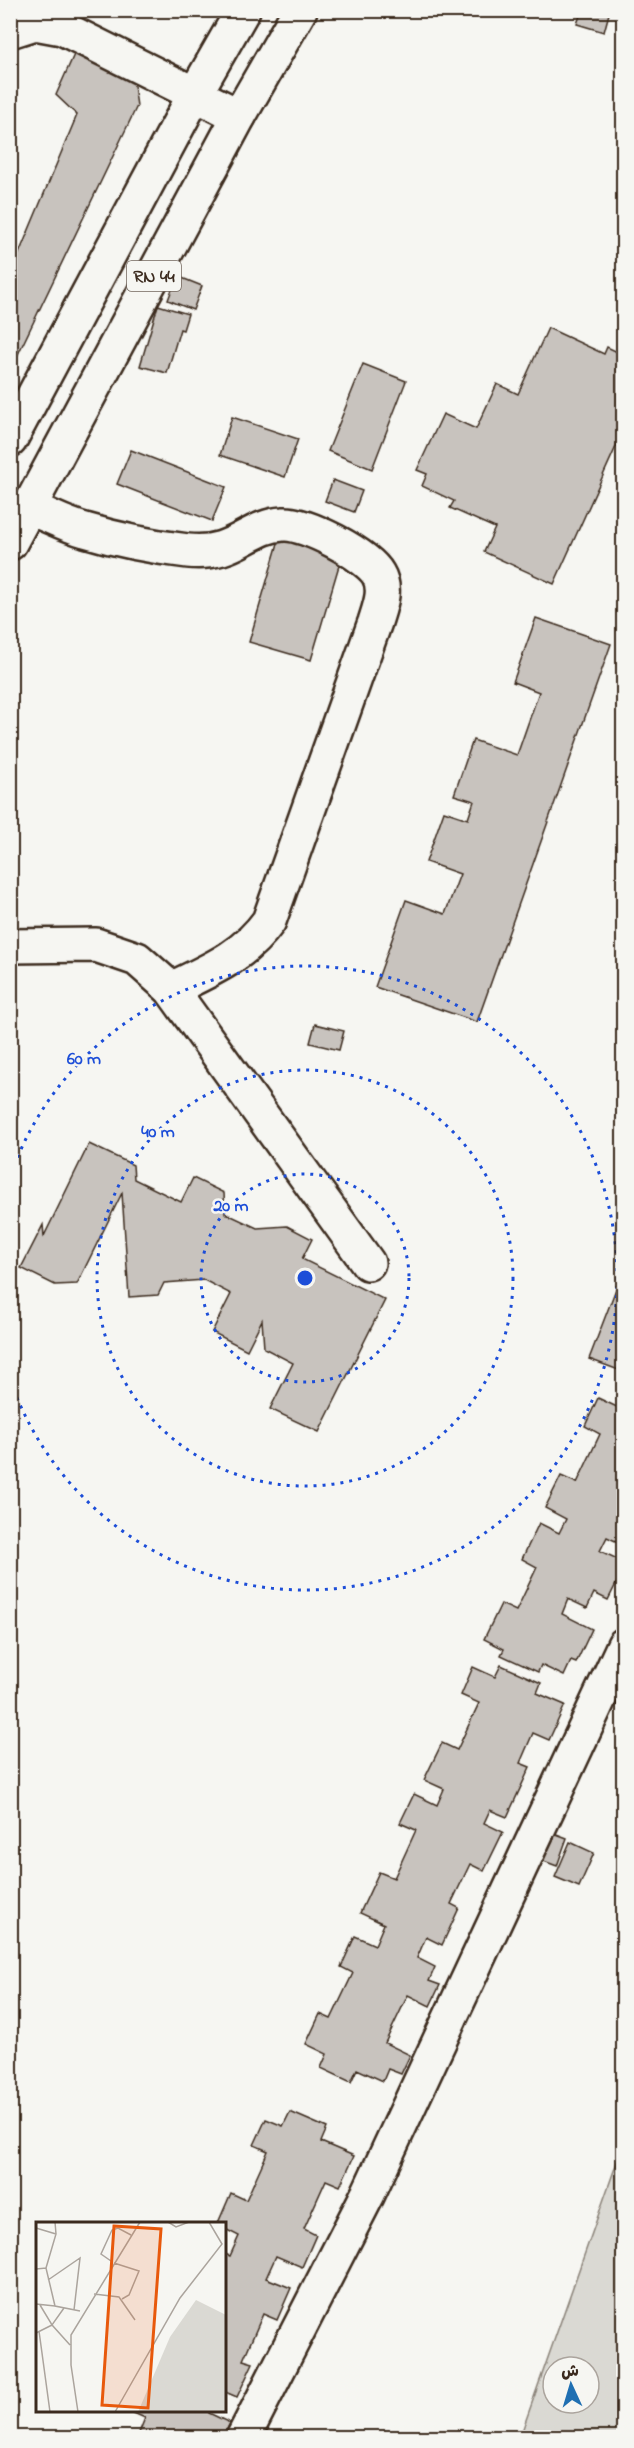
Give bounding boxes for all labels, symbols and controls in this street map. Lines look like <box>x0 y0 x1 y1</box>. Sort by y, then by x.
road number: RN 44 <box>127 261 181 291</box>
text: 60 m <box>67 1047 101 1073</box>
text: 40 m <box>141 1120 175 1146</box>
text: 20 m <box>212 1194 249 1220</box>
centre of rings <box>295 1268 315 1288</box>
inset map <box>36 2222 226 2412</box>
north arrow <box>541 2355 601 2415</box>
text: ش <box>560 2359 580 2385</box>

